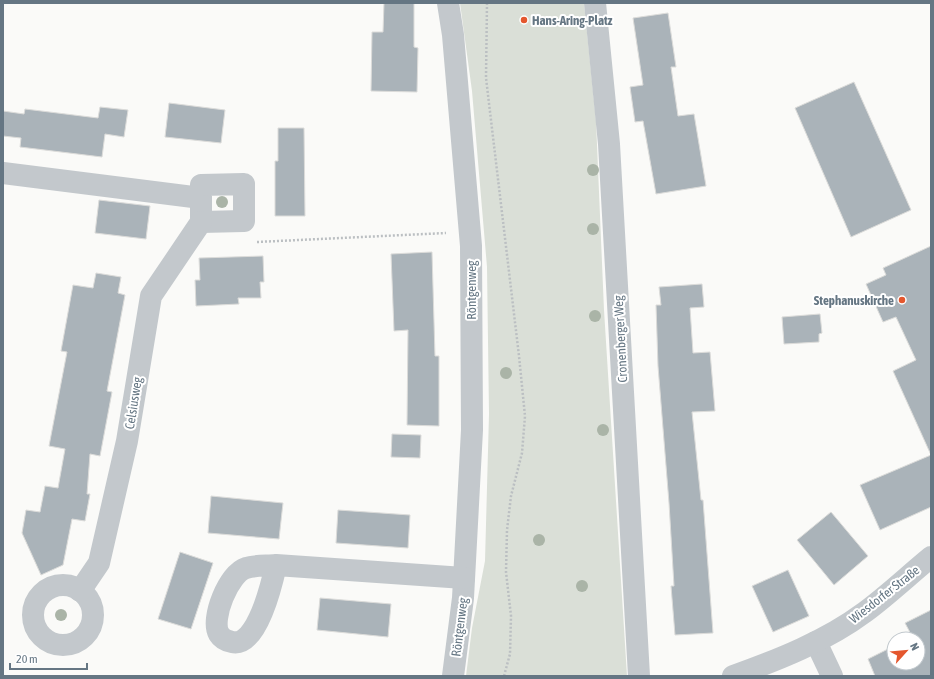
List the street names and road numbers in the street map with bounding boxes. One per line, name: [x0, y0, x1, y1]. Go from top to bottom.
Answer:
street label: Röntgenweg: [464, 260, 479, 320]
street label: Cronenberger Weg: [611, 295, 630, 383]
street label: Celsiusweg: [122, 375, 145, 430]
street label: Wiesdorfer Straße: [846, 562, 922, 626]
street label: Röntgenweg: [448, 596, 471, 657]

